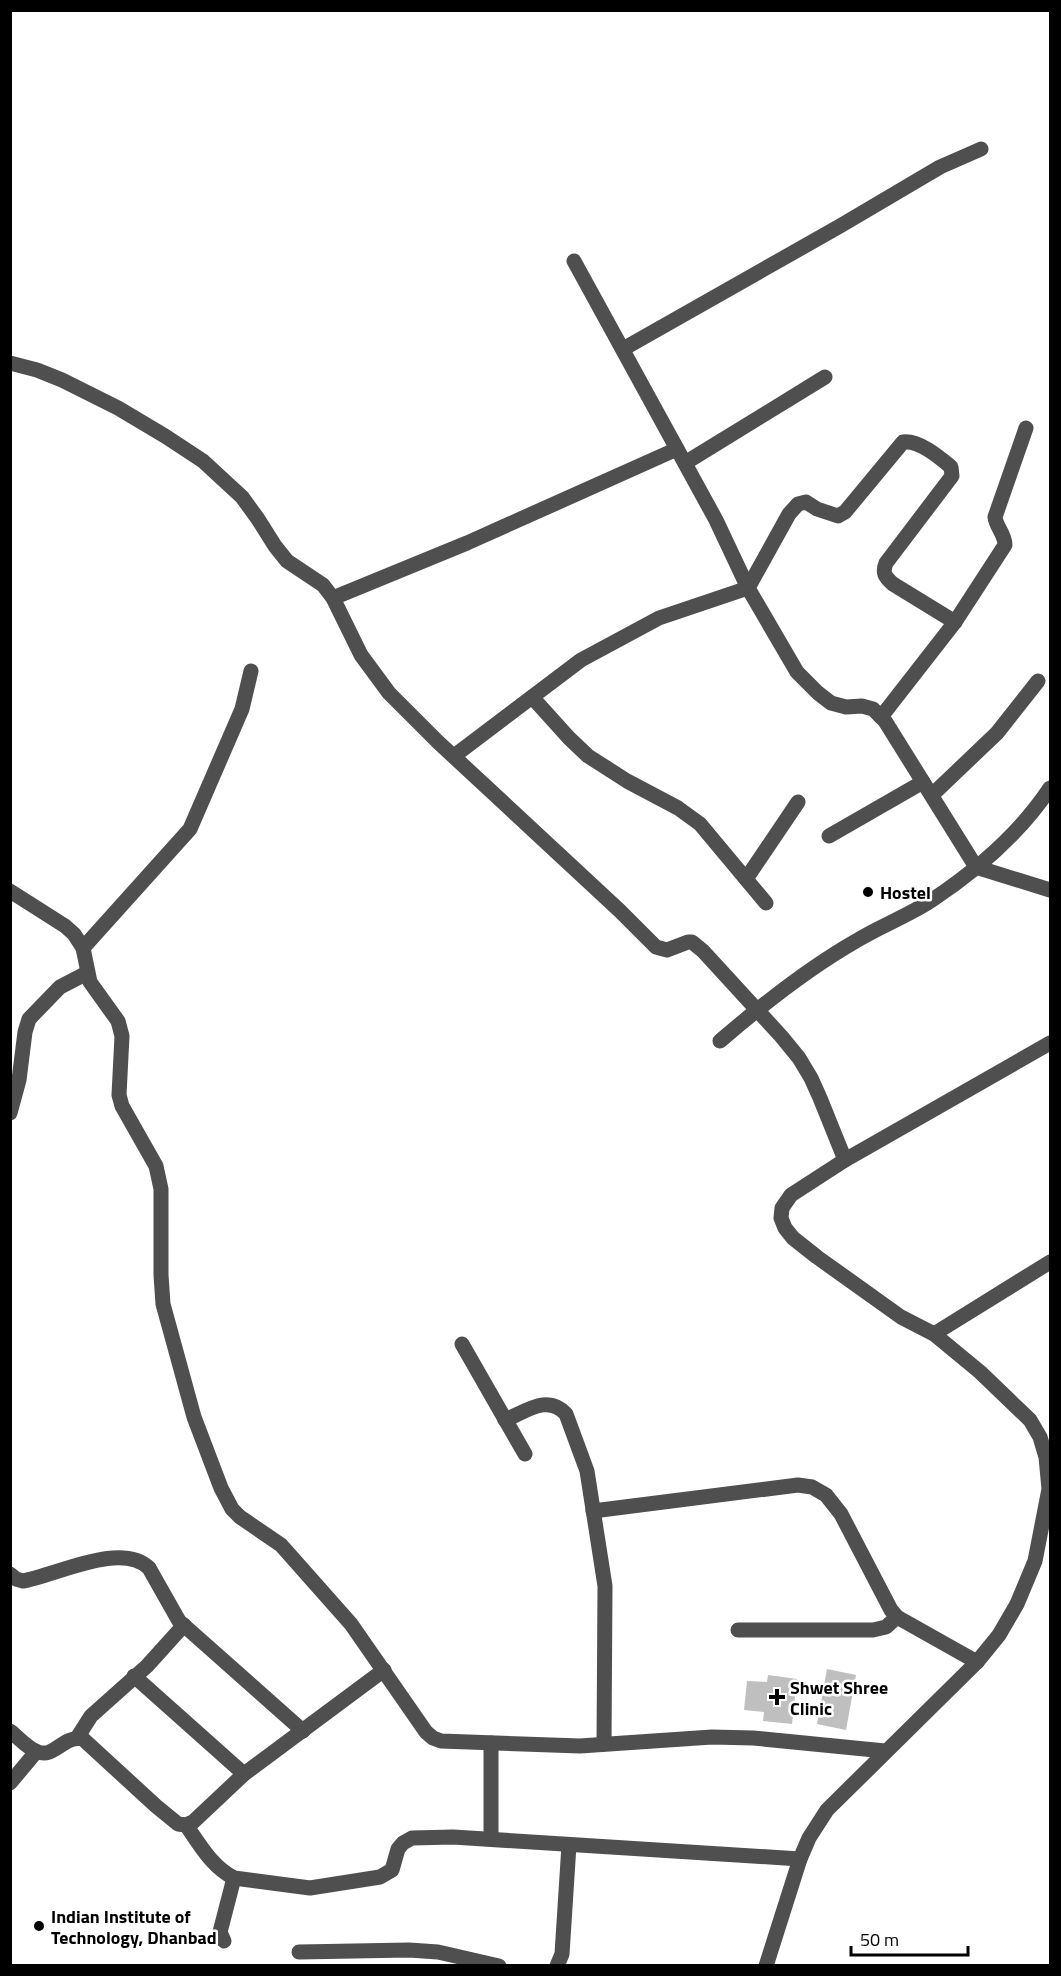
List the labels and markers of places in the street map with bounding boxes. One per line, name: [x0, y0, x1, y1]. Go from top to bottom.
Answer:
place label: Hostel: [880, 879, 931, 906]
marker: Hostel: [861, 885, 875, 899]
place label: Shwet Shree Clinic: [790, 1674, 888, 1722]
marker: Shwet Shree Clinic: [768, 1688, 786, 1706]
place label: Indian Institute of Technology, Dhanbad: [51, 1903, 217, 1951]
marker: Indian Institute of Technology, Dhanbad: [32, 1919, 46, 1933]

